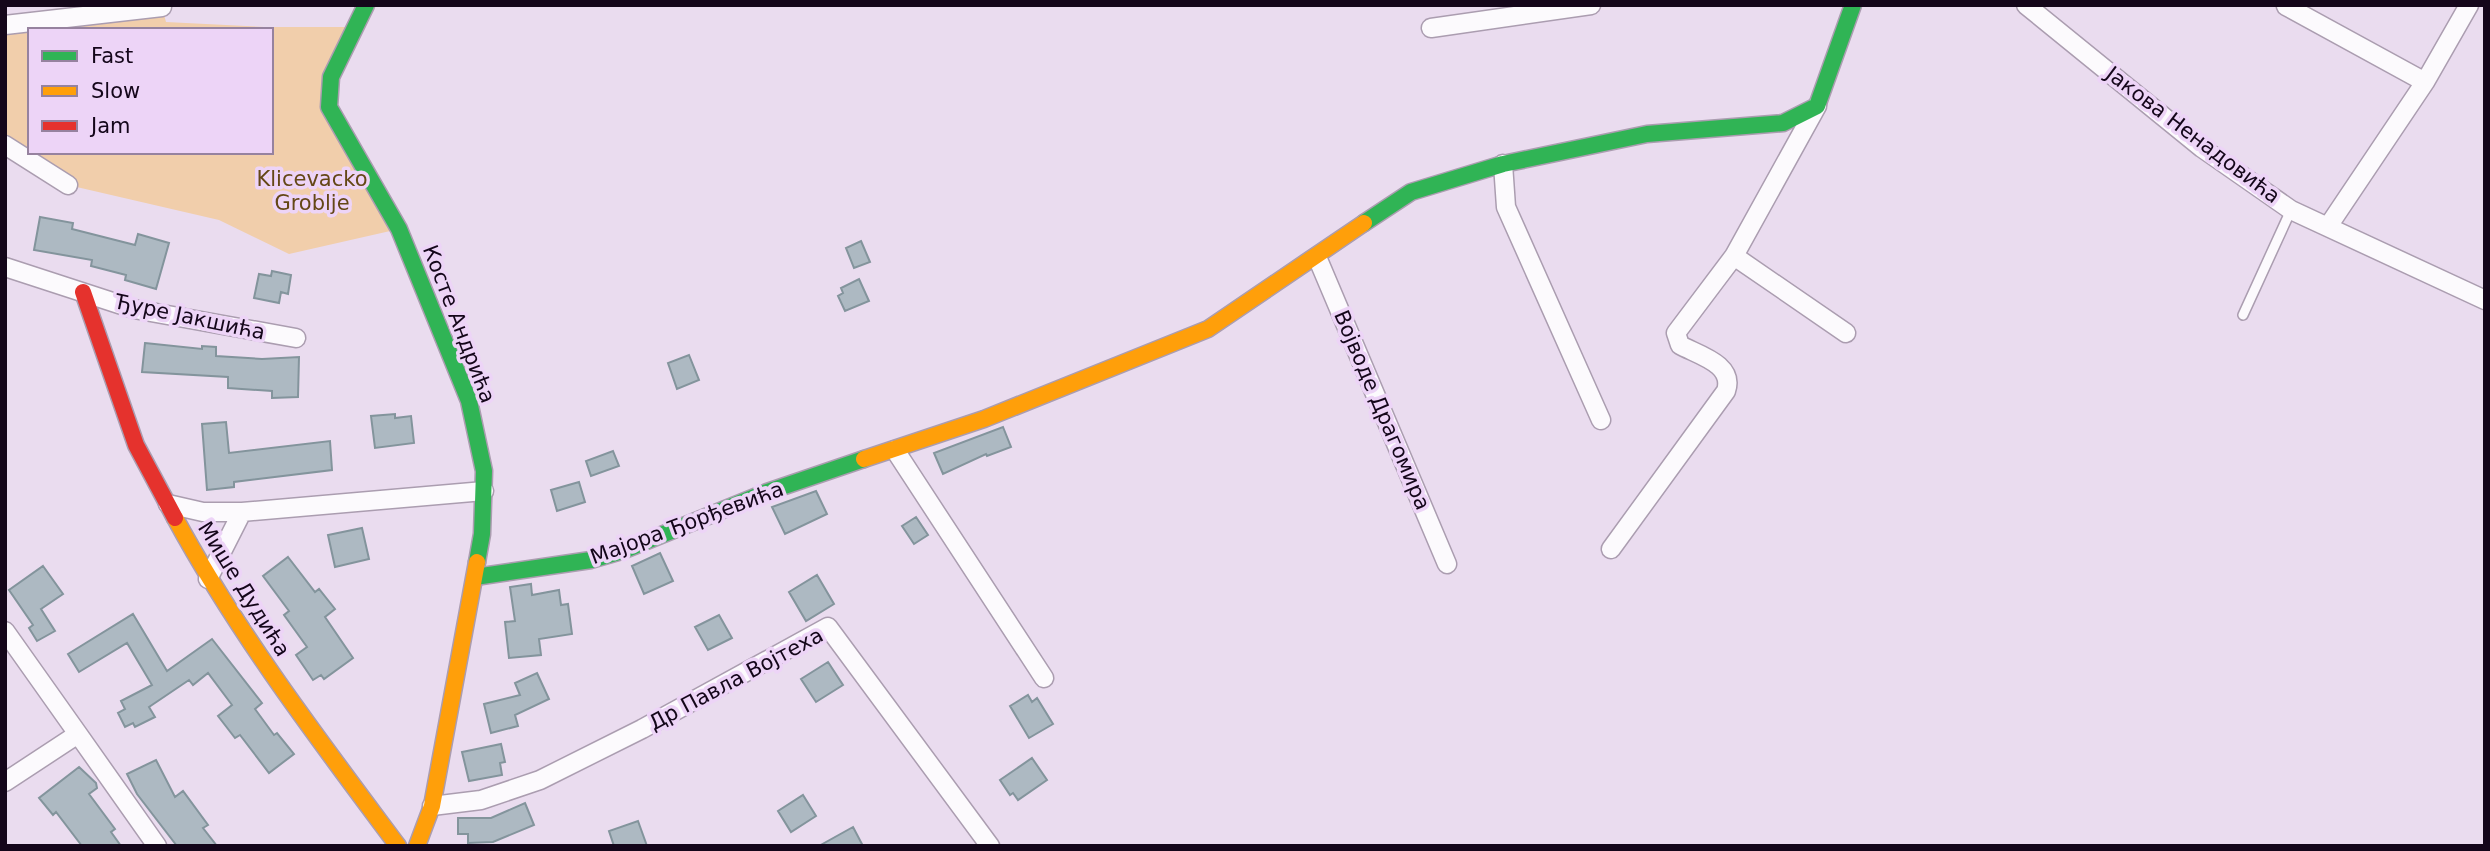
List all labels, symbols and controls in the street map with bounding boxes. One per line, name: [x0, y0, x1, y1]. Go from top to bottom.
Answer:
legend: [28, 28, 273, 154]
text: Fast: [91, 44, 133, 68]
street label: Јакова Ненадовића: [2100, 60, 2285, 208]
text: Slow: [91, 79, 140, 103]
text: Jam: [89, 114, 131, 138]
park label: Klicevacko Groblje: [256, 167, 368, 215]
street label: Косте Андрића: [418, 242, 500, 406]
street label: Ђуре Јакшића: [112, 289, 267, 345]
street label: Војводе Драгомира: [1329, 307, 1435, 513]
street label: Мајора Ђорђевића: [587, 477, 787, 569]
street label: Мише Дудића: [193, 517, 295, 661]
street label: Др Павла Војтеха: [645, 623, 827, 735]

